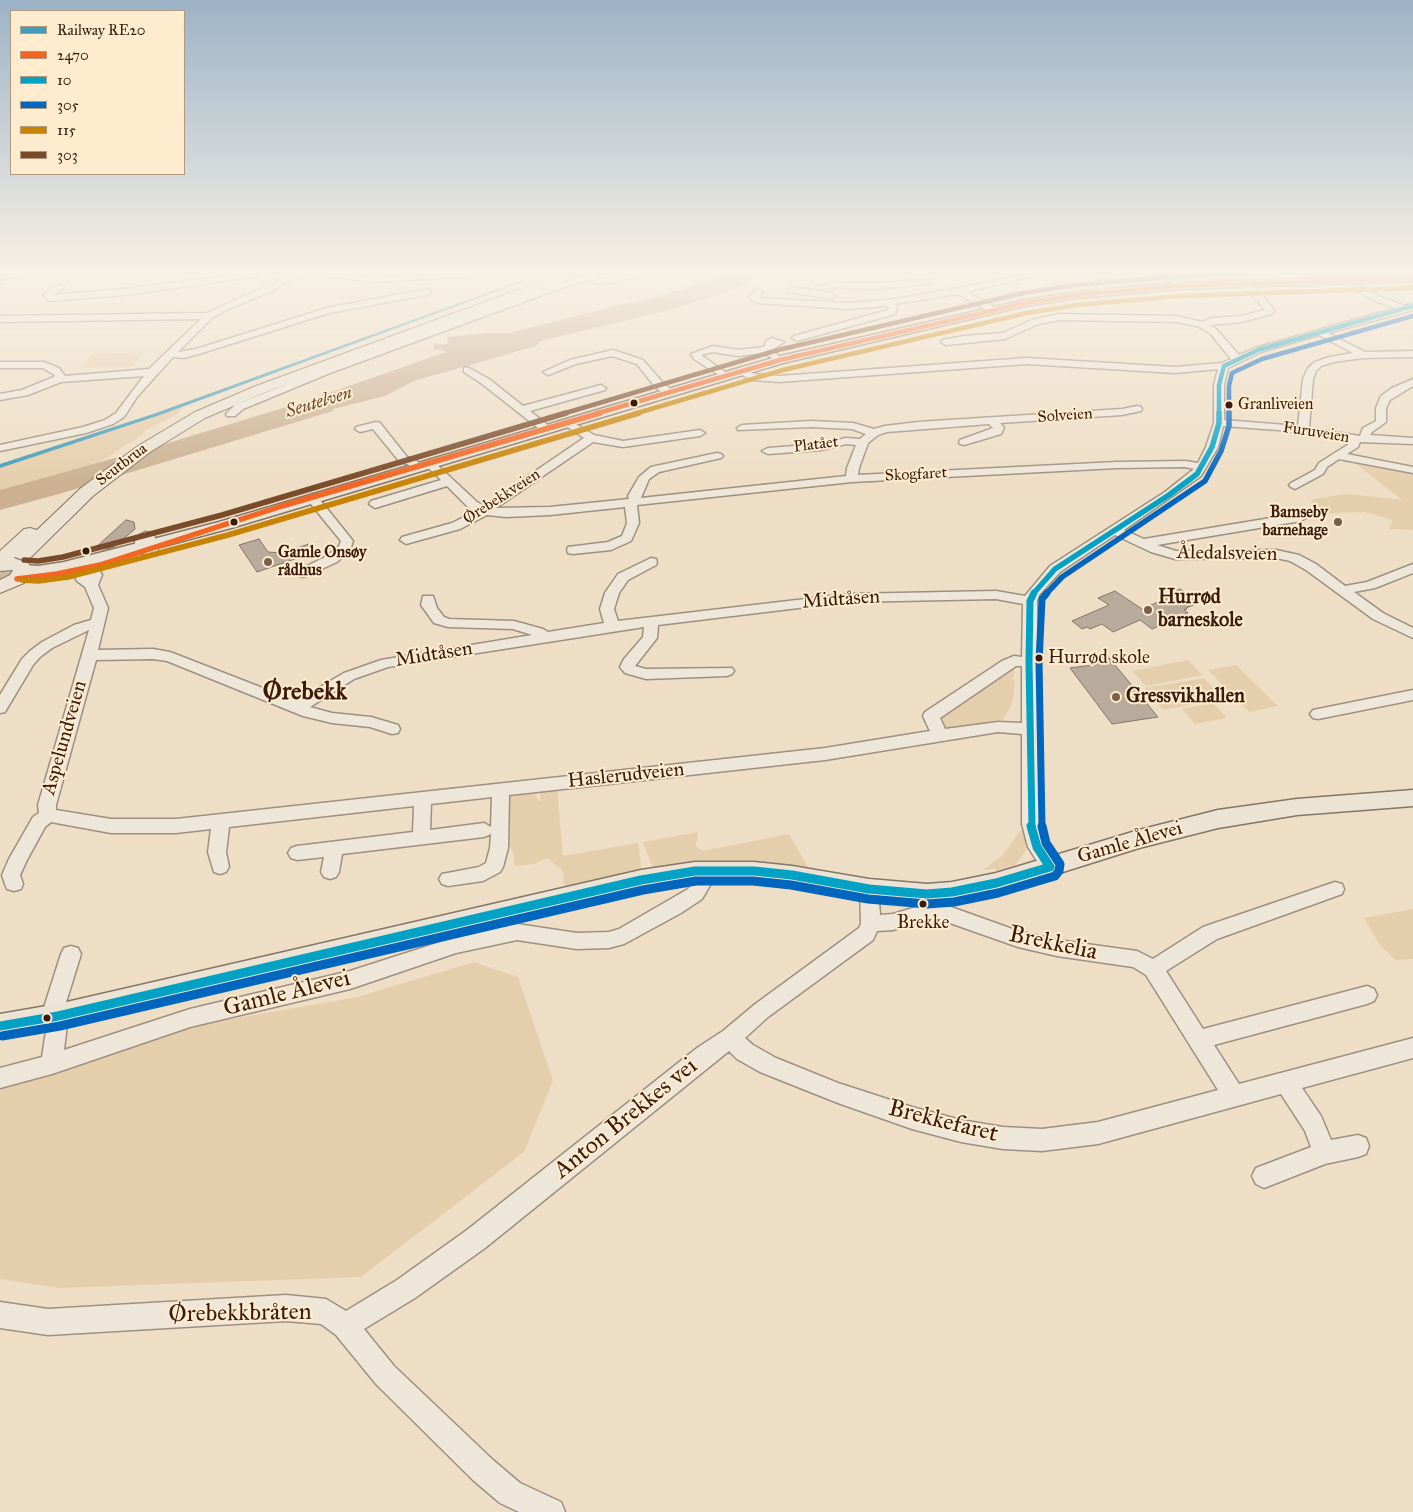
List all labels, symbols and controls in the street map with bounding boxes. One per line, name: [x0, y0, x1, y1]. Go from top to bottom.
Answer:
legend: [10, 10, 185, 175]
text: Railway RE20: [57, 21, 146, 39]
text: 2470: [57, 46, 89, 64]
text: 10: [57, 71, 72, 89]
text: 305: [57, 96, 79, 114]
text: 115: [57, 121, 76, 139]
text: 303: [57, 146, 78, 164]
water label: Seutelven: [283, 383, 355, 423]
place label: Granliveien: [1238, 395, 1313, 415]
unlabelled marker: [629, 398, 639, 408]
marker: Granliveien: [1224, 400, 1234, 410]
street label: Solveien: [1037, 404, 1093, 428]
street label: Furuveien: [1281, 418, 1351, 448]
street label: Platået: [793, 433, 839, 457]
street label: Seutbrua: [93, 440, 151, 490]
street label: Skogfaret: [884, 464, 948, 486]
street label: Ørebekkveien: [460, 465, 544, 529]
place label: Bamseby barnehage: [1262, 503, 1328, 541]
marker: Bamseby barnehage: [1332, 516, 1344, 528]
unlabelled marker: [229, 517, 239, 527]
street label: Åledalsveien: [1177, 541, 1277, 567]
place label: Gamle Onsøy rådhus: [278, 543, 367, 581]
unlabelled marker: [81, 546, 91, 556]
marker: Gamle Onsøy rådhus: [262, 556, 274, 568]
street label: Midtåsen: [801, 585, 881, 615]
place label: Hurrød barneskole: [1158, 586, 1243, 633]
marker: Hurrød barneskole: [1142, 604, 1154, 616]
street label: Midtåsen: [394, 637, 474, 673]
place label: Hurrød skole: [1048, 647, 1150, 669]
marker: Hurrød skole: [1034, 653, 1044, 663]
street label: Aspelundveien: [37, 678, 93, 798]
district label: Ørebekk: [263, 678, 347, 708]
place label: Gressvikhallen: [1126, 685, 1245, 709]
marker: Gressvikhallen: [1110, 691, 1122, 703]
street label: Haslerudveien: [566, 758, 686, 794]
street label: Gamle Ålevei: [1075, 817, 1185, 869]
marker: Brekke: [918, 899, 928, 909]
place label: Brekke: [897, 912, 949, 934]
street label: Brekkelia: [1006, 921, 1100, 967]
street label: Gamle Ålevei: [221, 964, 353, 1024]
unlabelled marker: [42, 1013, 52, 1023]
street label: Anton Brekkes vei: [548, 1052, 704, 1186]
street label: Brekkefaret: [885, 1094, 1001, 1150]
street label: Ørebekkbråten: [168, 1298, 312, 1330]

